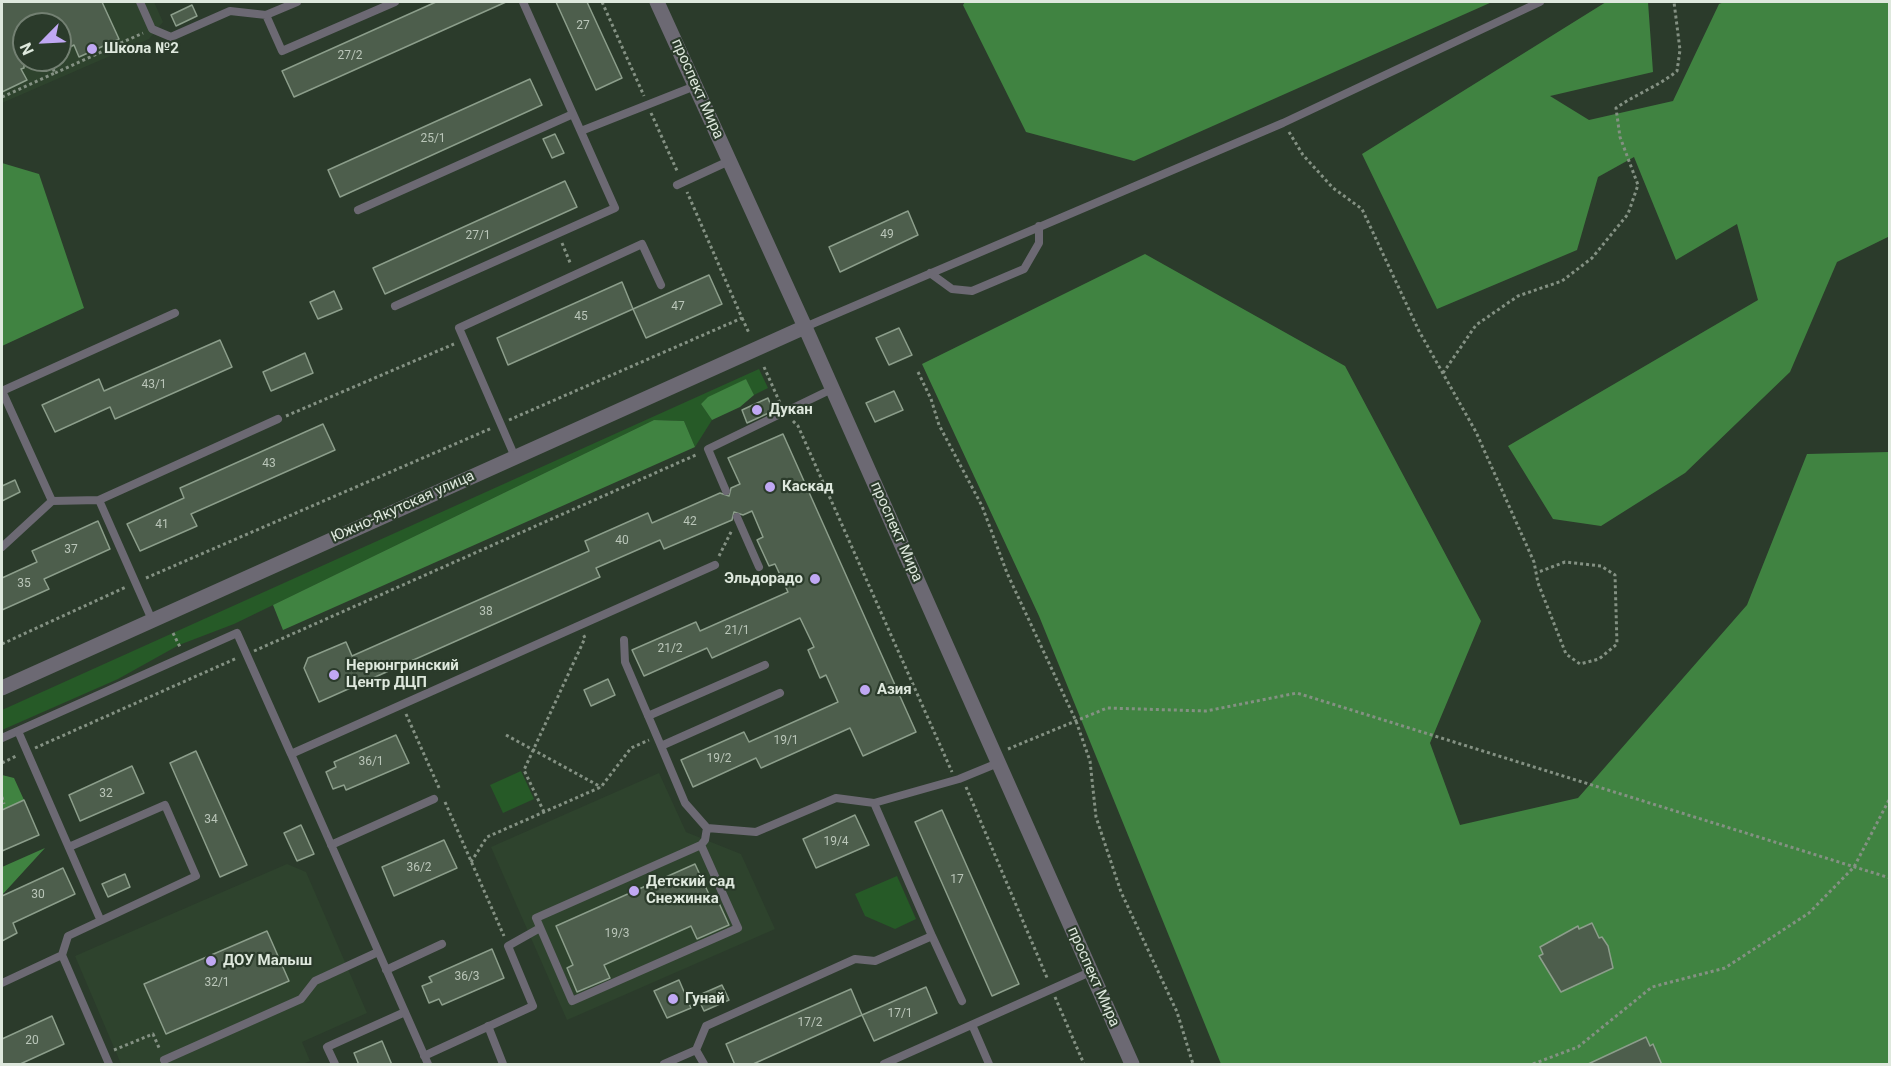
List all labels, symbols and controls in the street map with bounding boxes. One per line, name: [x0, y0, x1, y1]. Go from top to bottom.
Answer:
north arrow: [12, 12, 72, 72]
house number: 27: [576, 19, 590, 33]
street label: проспект Мира: [667, 36, 727, 142]
text: N: [16, 40, 38, 58]
place label: Школа №2: [104, 40, 179, 58]
marker: Школа №2: [85, 42, 99, 56]
house number: 27/2: [337, 49, 363, 63]
house number: 25/1: [420, 132, 446, 146]
house number: 49: [880, 228, 894, 242]
house number: 27/1: [465, 229, 491, 243]
house number: 47: [671, 300, 685, 314]
house number: 45: [574, 310, 588, 324]
house number: 43/1: [141, 378, 167, 392]
place label: Дукан: [769, 401, 813, 419]
marker: Дукан: [750, 403, 764, 417]
house number: 43: [262, 457, 276, 471]
street label: Южно-Якутская улица: [329, 467, 477, 547]
place label: Каскад: [782, 478, 833, 496]
street label: проспект Мира: [866, 479, 926, 585]
marker: Каскад: [763, 480, 777, 494]
house number: 42: [683, 515, 697, 529]
house number: 41: [155, 518, 169, 532]
house number: 40: [615, 534, 629, 548]
house number: 37: [64, 543, 78, 557]
place label: Эльдорадо: [724, 570, 803, 588]
marker: Эльдорадо: [808, 572, 822, 586]
house number: 35: [17, 577, 31, 591]
house number: 38: [479, 605, 493, 619]
house number: 21/1: [724, 624, 750, 638]
house number: 21/2: [657, 642, 683, 656]
place label: Нерюнгринский Центр ДЦП: [346, 657, 459, 692]
marker: Нерюнгринский Центр ДЦП: [327, 668, 341, 682]
place label: Азия: [877, 681, 912, 699]
marker: Азия: [858, 683, 872, 697]
house number: 19/1: [773, 734, 799, 748]
house number: 19/2: [706, 752, 732, 766]
house number: 36/1: [358, 755, 384, 769]
house number: 32: [99, 787, 113, 801]
house number: 34: [204, 813, 218, 827]
house number: 19/4: [823, 835, 849, 849]
house number: 36/2: [406, 861, 432, 875]
place label: Детский сад Снежинка: [646, 873, 735, 908]
house number: 17: [950, 873, 964, 887]
marker: Детский сад Снежинка: [627, 884, 641, 898]
house number: 30: [31, 888, 45, 902]
street label: проспект Мира: [1063, 924, 1123, 1030]
house number: 19/3: [604, 927, 630, 941]
place label: ДОУ Малыш: [223, 952, 312, 970]
marker: ДОУ Малыш: [204, 954, 218, 968]
house number: 36/3: [454, 970, 480, 984]
house number: 32/1: [204, 976, 230, 990]
place label: Гунай: [685, 990, 725, 1008]
marker: Гунай: [666, 992, 680, 1006]
house number: 17/1: [887, 1007, 913, 1021]
house number: 17/2: [797, 1016, 823, 1030]
house number: 20: [25, 1034, 39, 1048]

